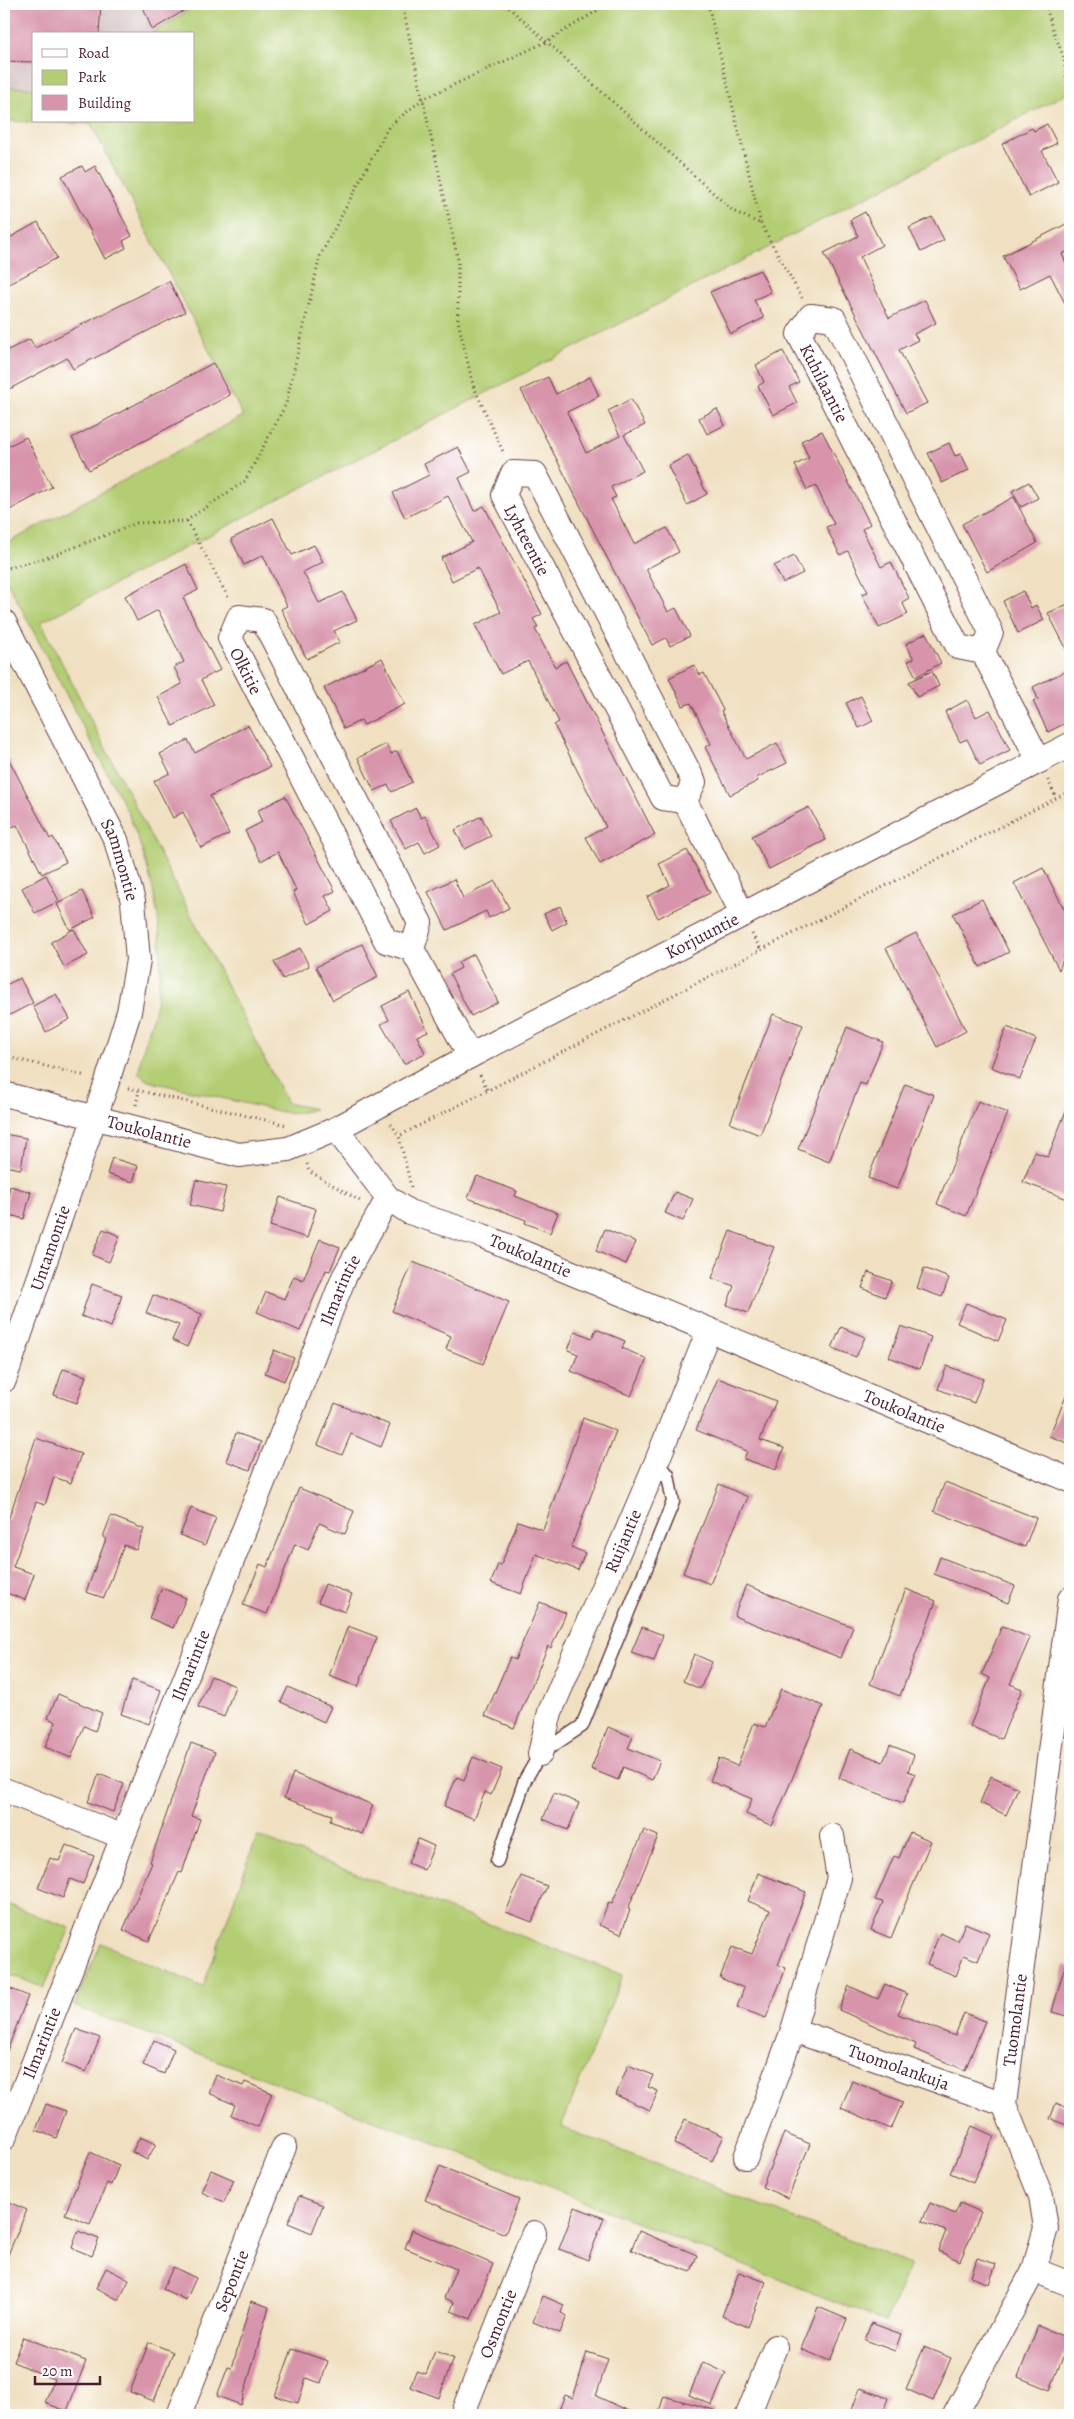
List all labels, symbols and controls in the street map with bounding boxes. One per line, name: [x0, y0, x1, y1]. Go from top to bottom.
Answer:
legend: [32, 32, 195, 122]
text: Road: [78, 43, 110, 63]
text: Park: [78, 67, 107, 87]
text: Building: [78, 93, 131, 113]
street label: Kuhilaantie: [794, 339, 854, 427]
street label: Lyhteentie: [498, 500, 556, 580]
street label: Olkitie: [224, 643, 268, 699]
street label: Sammontie: [95, 814, 144, 904]
street label: Korjuuntie: [661, 907, 743, 965]
street label: Toukolantie: [104, 1109, 194, 1154]
street label: Untamontie: [24, 1202, 76, 1294]
street label: Toukolantie: [486, 1228, 575, 1283]
street label: Ilmarintie: [314, 1250, 366, 1329]
street label: Toukolantie: [860, 1383, 949, 1439]
street label: Ruijantie: [599, 1505, 647, 1577]
street label: Ilmarintie: [166, 1626, 216, 1705]
street label: Tuomolantie: [997, 1972, 1033, 2068]
street label: Ilmarintie: [16, 2004, 66, 2083]
street label: Tuomolankuja: [845, 2038, 953, 2096]
street label: Sepontie: [209, 2246, 255, 2315]
street label: Osmontie: [474, 2286, 523, 2362]
scale bar: [35, 2354, 100, 2386]
text: 20 m: [42, 2361, 73, 2381]

